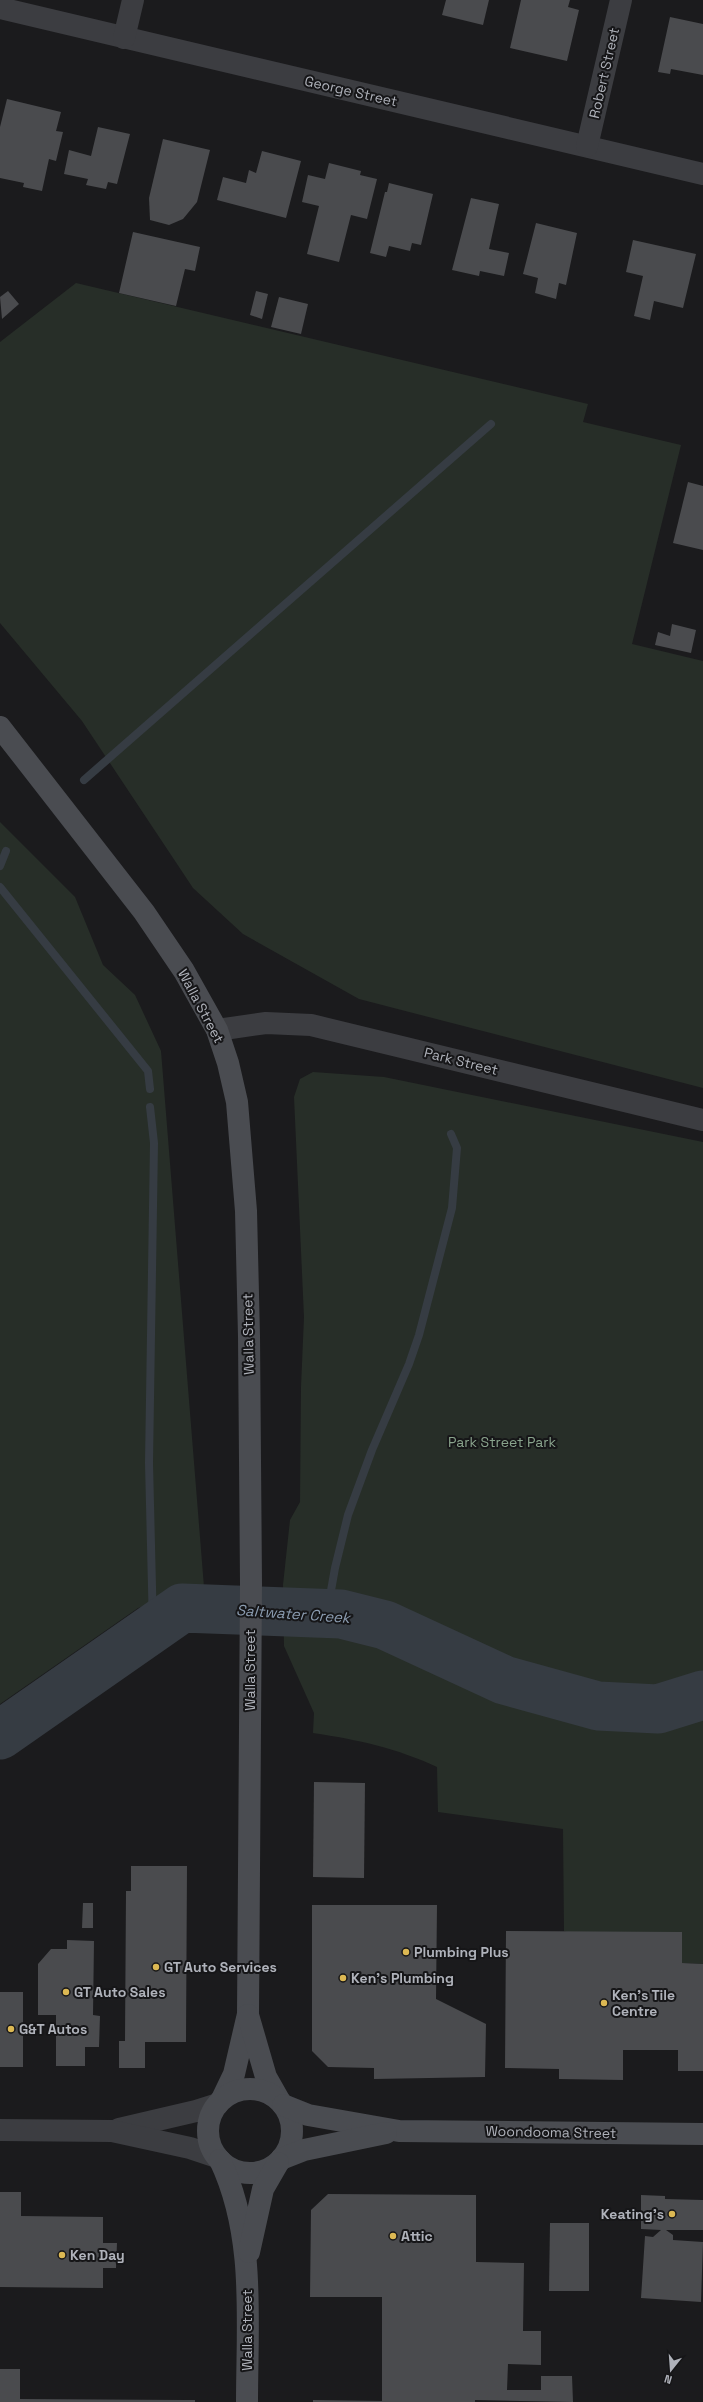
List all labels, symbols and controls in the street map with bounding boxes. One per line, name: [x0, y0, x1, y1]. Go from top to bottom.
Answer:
street label: Robert Street: [585, 26, 623, 120]
street label: George Street: [303, 72, 399, 110]
street label: Walla Street: [174, 966, 228, 1046]
street label: Park Street: [422, 1043, 500, 1079]
street label: Walla Street: [238, 1293, 258, 1375]
park label: Park Street Park: [448, 1433, 557, 1451]
water label: Saltwater Creek: [235, 1600, 353, 1627]
street label: Walla Street: [241, 1629, 259, 1711]
place label: Plumbing Plus: [414, 1943, 509, 1961]
marker: Plumbing Plus: [401, 1947, 411, 1957]
place label: GT Auto Services: [164, 1958, 277, 1976]
marker: GT Auto Services: [151, 1962, 161, 1972]
place label: Ken's Plumbing: [351, 1969, 454, 1987]
marker: Ken's Plumbing: [338, 1973, 348, 1983]
place label: GT Auto Sales: [74, 1983, 166, 2001]
place label: Ken's Tile Centre: [612, 1986, 675, 2020]
marker: GT Auto Sales: [61, 1987, 71, 1997]
marker: Ken's Tile Centre: [599, 1998, 609, 2008]
place label: G&T Autos: [19, 2020, 87, 2038]
marker: G&T Autos: [6, 2024, 16, 2034]
street label: Woondooma Street: [485, 2122, 617, 2142]
place label: Keating's: [601, 2205, 664, 2223]
marker: Keating's: [667, 2209, 677, 2219]
place label: Attic: [401, 2227, 433, 2245]
marker: Attic: [388, 2231, 398, 2241]
place label: Ken Day: [70, 2246, 125, 2264]
marker: Ken Day: [57, 2250, 67, 2260]
street label: Walla Street: [238, 2289, 256, 2371]
north arrow: [651, 2350, 691, 2390]
text: N: [663, 2372, 674, 2387]

